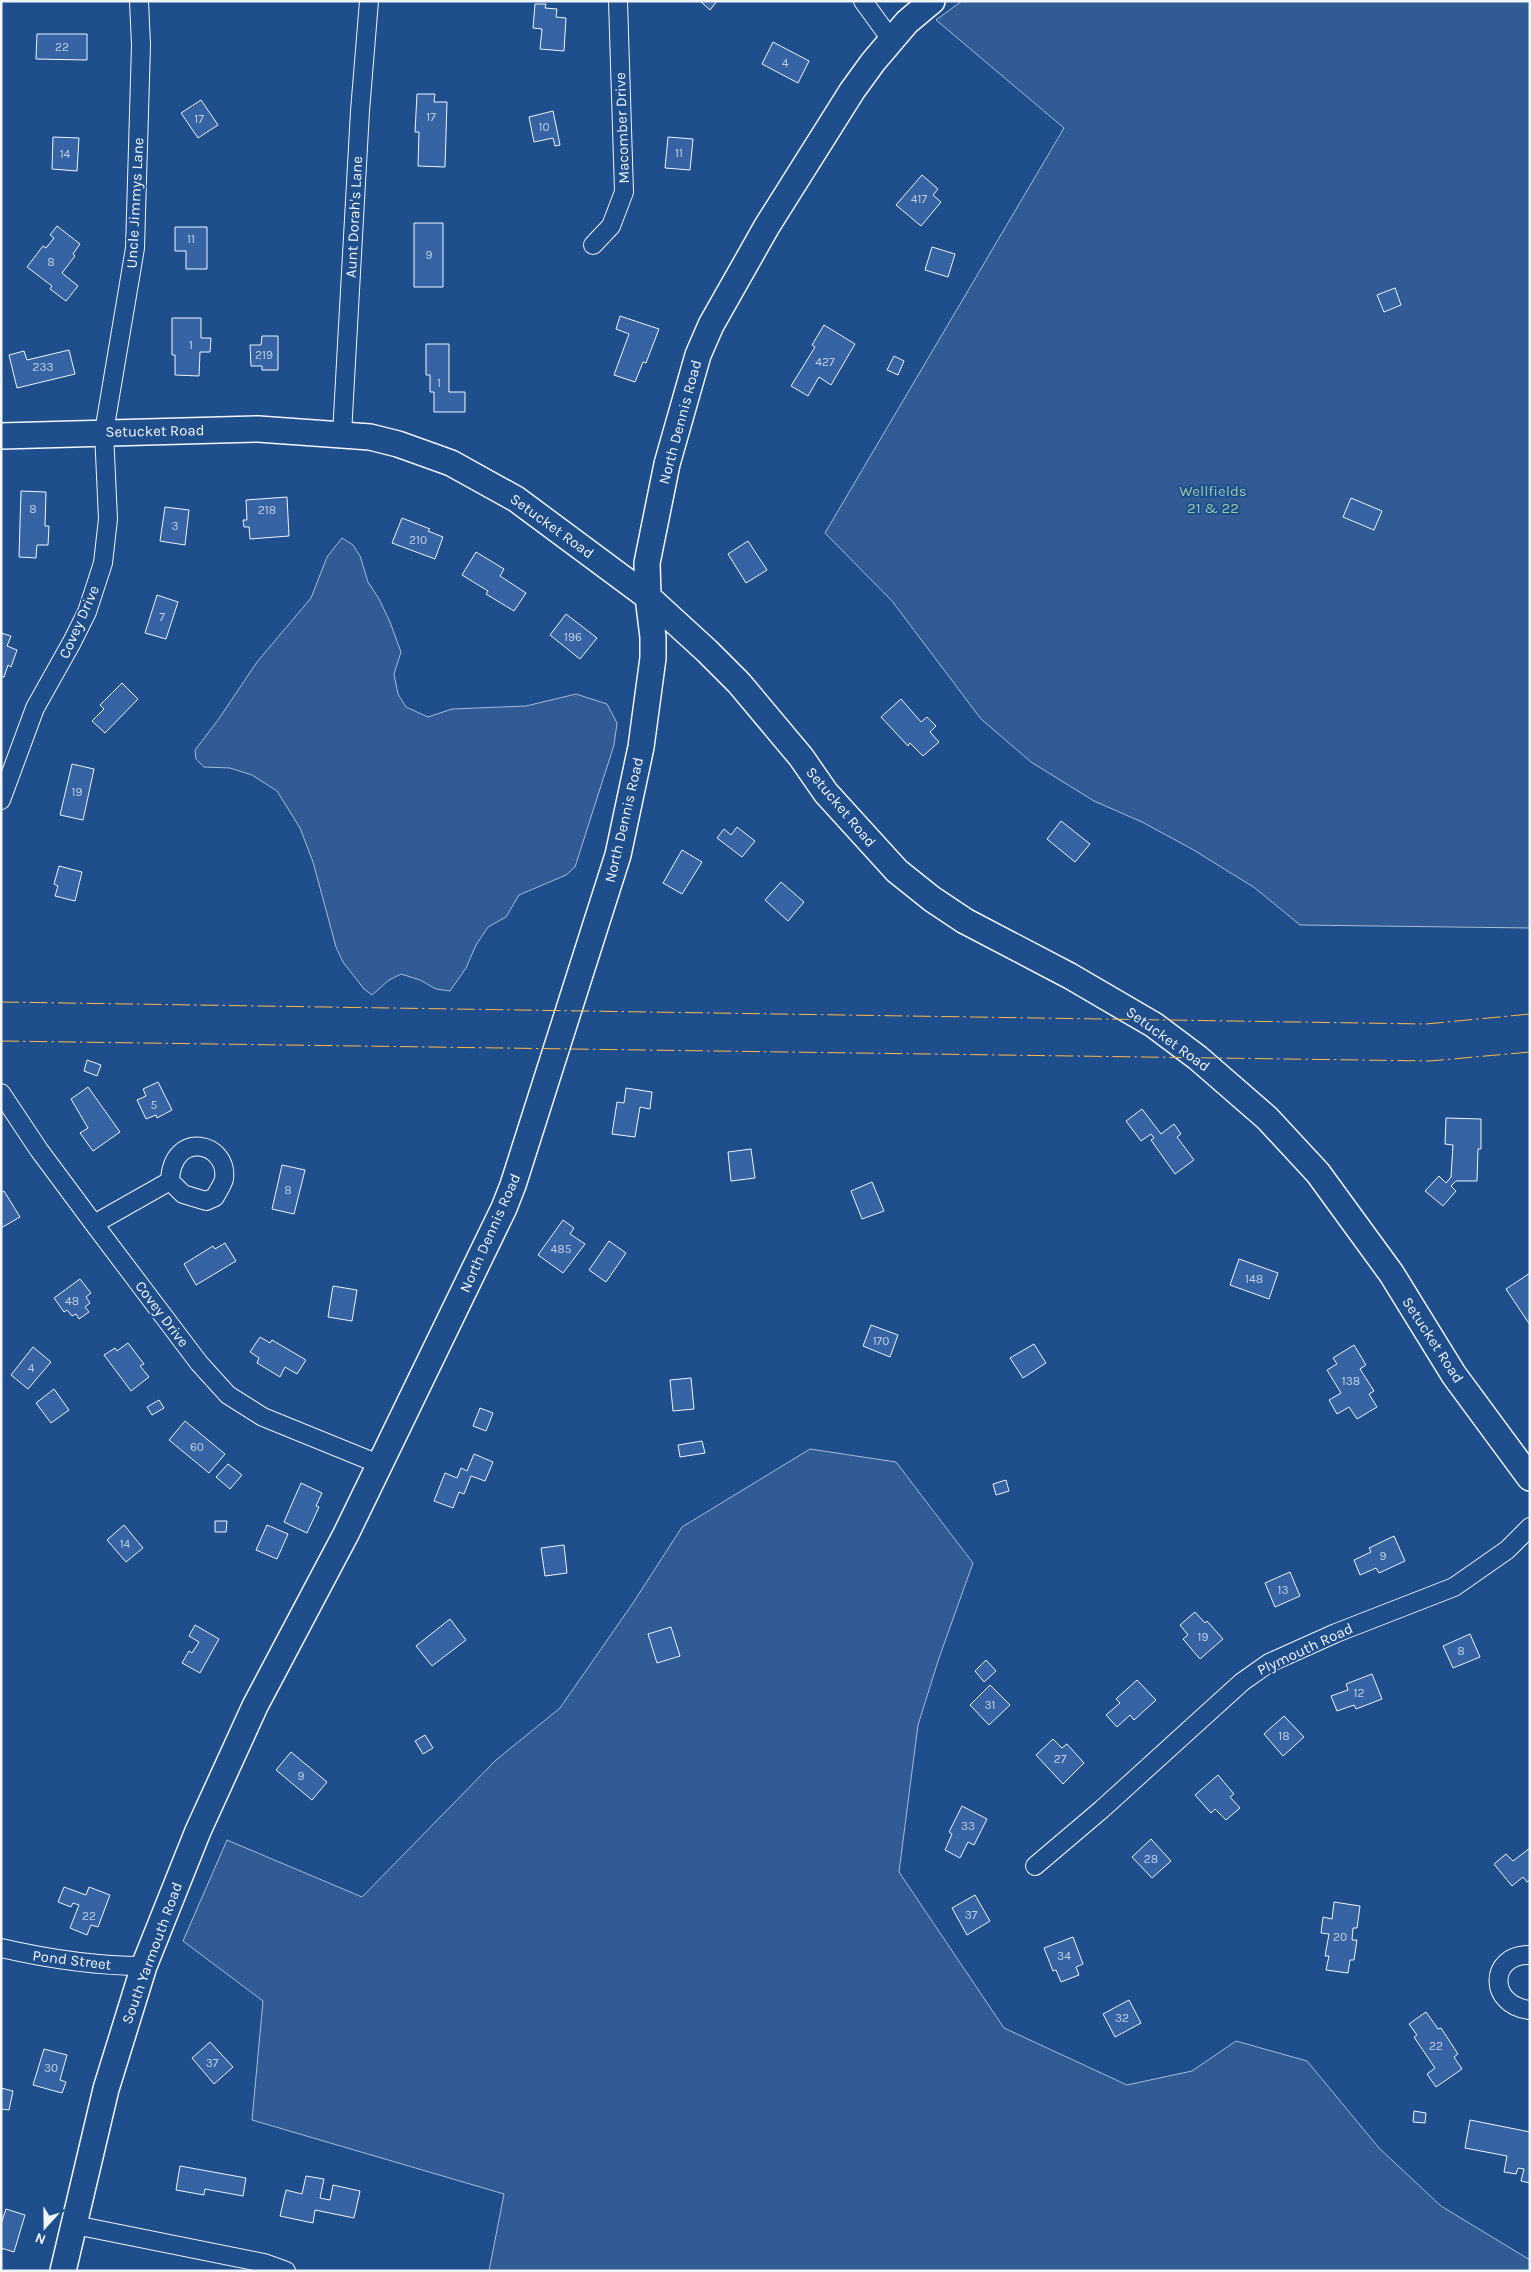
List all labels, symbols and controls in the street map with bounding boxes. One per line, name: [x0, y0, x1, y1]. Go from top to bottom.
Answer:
house number: 22: [55, 40, 69, 54]
house number: 4: [782, 56, 789, 70]
street label: Macomber Drive: [611, 72, 633, 184]
house number: 17: [426, 110, 436, 124]
house number: 17: [194, 112, 204, 126]
house number: 10: [538, 120, 550, 134]
street label: Uncle Jimmys Lane: [123, 137, 147, 269]
house number: 11: [675, 146, 683, 160]
house number: 14: [60, 147, 71, 161]
street label: Aunt Dorah's Lane: [342, 155, 366, 279]
house number: 417: [911, 192, 928, 206]
house number: 11: [187, 232, 195, 246]
house number: 9: [426, 248, 433, 262]
house number: 8: [47, 255, 55, 269]
house number: 1: [189, 338, 193, 352]
house number: 219: [255, 348, 273, 362]
house number: 427: [815, 355, 835, 369]
street label: North Dennis Road: [655, 358, 705, 486]
house number: 233: [32, 360, 54, 374]
house number: 1: [437, 376, 441, 390]
street label: Setucket Road: [105, 421, 205, 441]
park label: Wellfields 21 & 22: [1179, 482, 1247, 517]
street label: Setucket Road: [507, 490, 597, 562]
house number: 8: [29, 502, 37, 516]
house number: 218: [258, 503, 276, 517]
house number: 3: [171, 519, 179, 533]
house number: 210: [409, 533, 427, 547]
street label: Covey Drive: [55, 583, 103, 661]
house number: 7: [159, 610, 165, 624]
house number: 196: [564, 630, 582, 644]
street label: North Dennis Road: [601, 755, 647, 885]
street label: Setucket Road: [802, 763, 880, 851]
house number: 19: [72, 785, 82, 799]
street label: Setucket Road: [1123, 1003, 1213, 1075]
house number: 5: [151, 1098, 158, 1112]
street label: North Dennis Road: [456, 1171, 524, 1295]
house number: 8: [284, 1183, 292, 1197]
house number: 485: [551, 1242, 572, 1256]
house number: 148: [1245, 1272, 1263, 1286]
street label: Covey Drive: [131, 1277, 193, 1351]
house number: 48: [65, 1294, 79, 1308]
street label: Setucket Road: [1398, 1294, 1468, 1386]
house number: 170: [873, 1334, 889, 1348]
house number: 4: [28, 1361, 35, 1375]
house number: 138: [1342, 1374, 1360, 1388]
house number: 60: [190, 1440, 204, 1454]
house number: 14: [120, 1537, 131, 1551]
house number: 9: [1380, 1549, 1387, 1563]
house number: 13: [1277, 1583, 1289, 1597]
street label: Plymouth Road: [1254, 1619, 1356, 1679]
house number: 19: [1198, 1630, 1208, 1644]
house number: 8: [1457, 1644, 1465, 1658]
house number: 12: [1354, 1686, 1365, 1700]
house number: 31: [984, 1698, 996, 1712]
house number: 18: [1278, 1729, 1290, 1743]
house number: 27: [1054, 1752, 1067, 1766]
house number: 9: [298, 1769, 305, 1783]
house number: 33: [961, 1819, 975, 1833]
house number: 28: [1144, 1852, 1158, 1866]
street label: South Yarmouth Road: [118, 1880, 186, 2026]
house number: 37: [965, 1908, 978, 1922]
house number: 22: [82, 1909, 96, 1923]
house number: 20: [1333, 1930, 1347, 1944]
street label: Pond Street: [32, 1946, 113, 1974]
house number: 34: [1057, 1949, 1071, 1963]
house number: 32: [1115, 2011, 1129, 2025]
house number: 22: [1429, 2039, 1443, 2053]
house number: 37: [206, 2056, 219, 2070]
house number: 30: [44, 2061, 58, 2075]
north arrow: [20, 2202, 70, 2252]
text: N: [33, 2229, 48, 2248]

